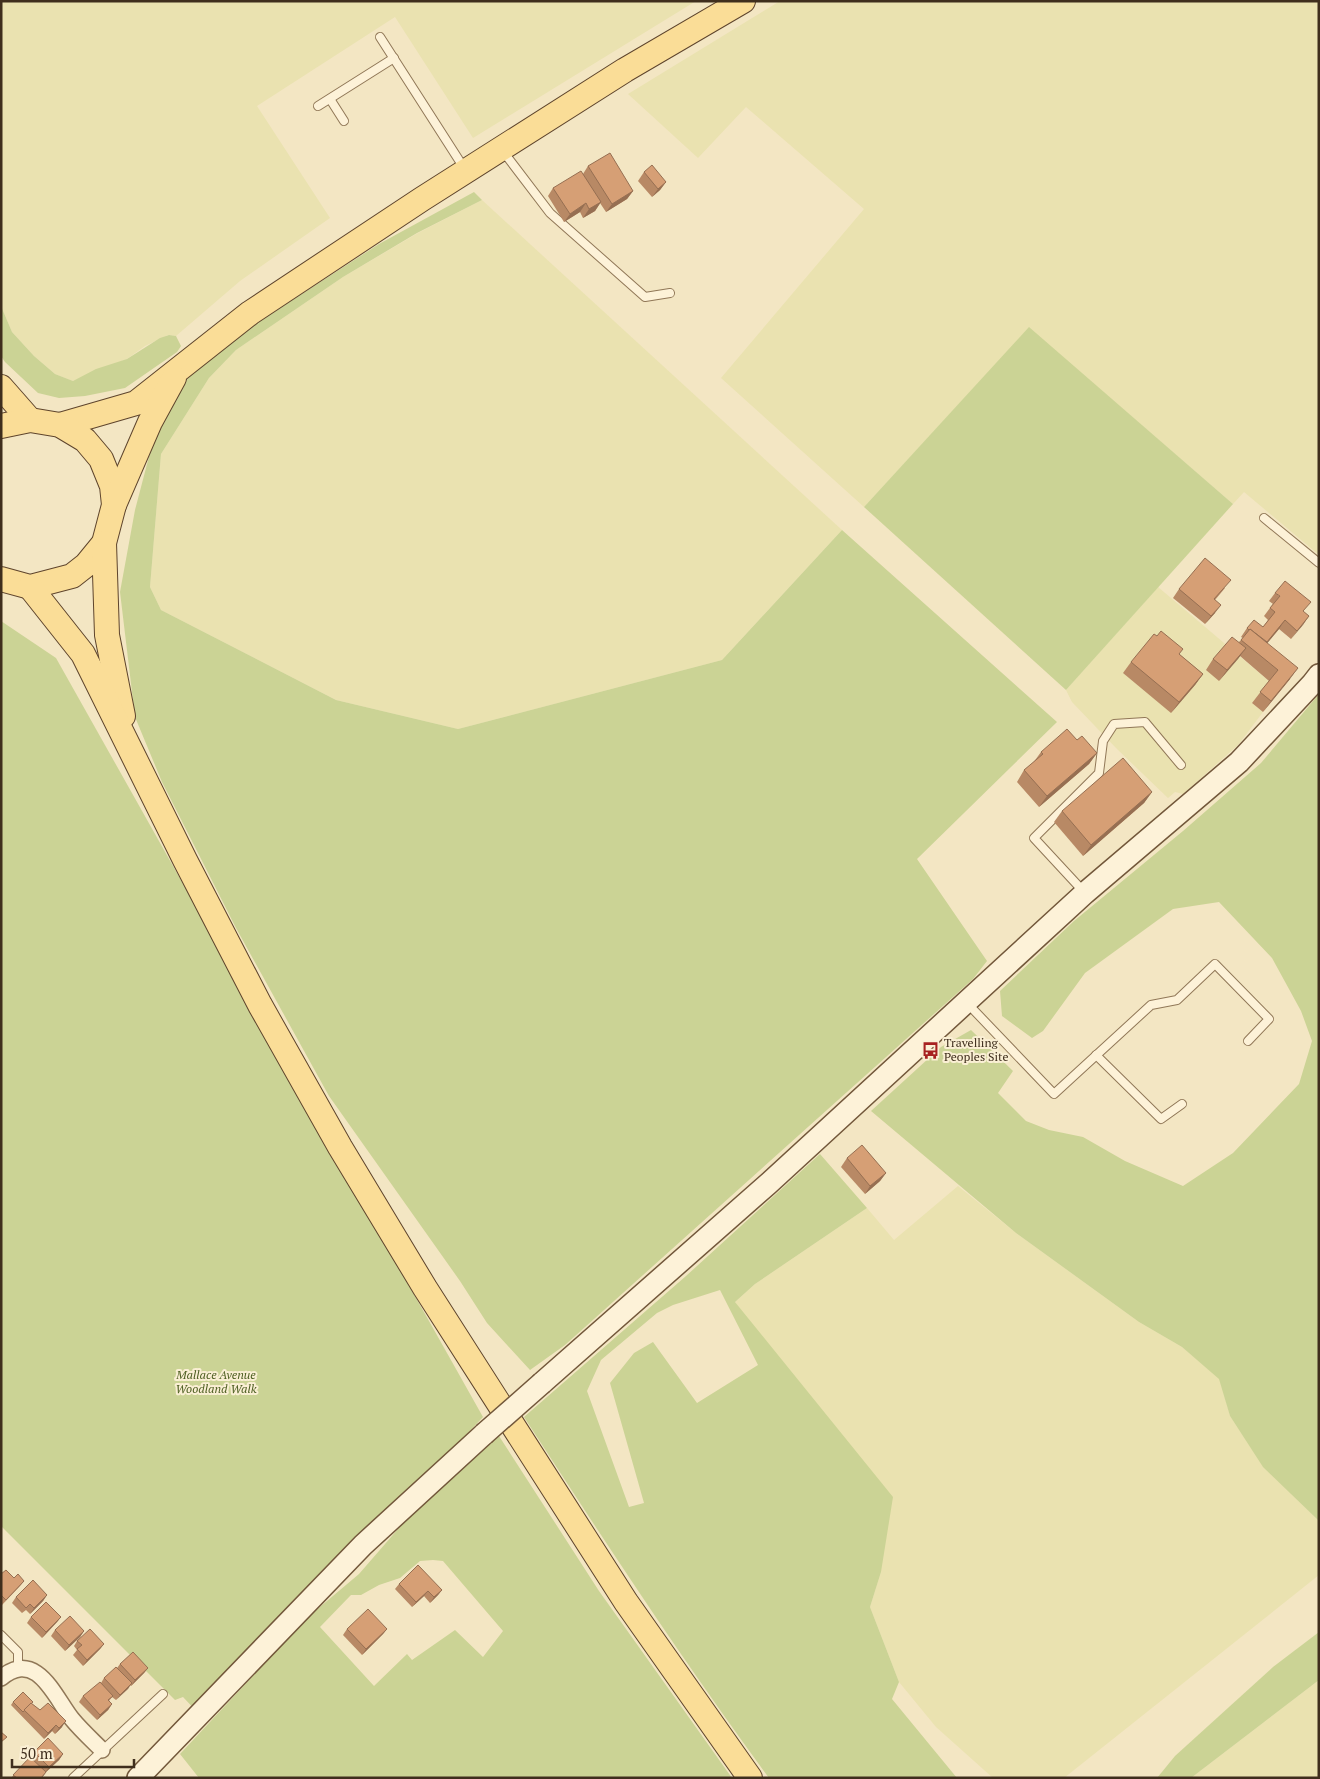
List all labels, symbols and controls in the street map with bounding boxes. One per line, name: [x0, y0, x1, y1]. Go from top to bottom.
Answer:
place label: Travelling Peoples Site: [944, 1035, 1009, 1064]
bus stop icon: Travelling Peoples Site: [920, 1040, 940, 1060]
park label: Mallace Avenue Woodland Walk: [175, 1367, 257, 1396]
scale bar: [12, 1736, 135, 1768]
text: 50 m: [20, 1743, 53, 1763]

